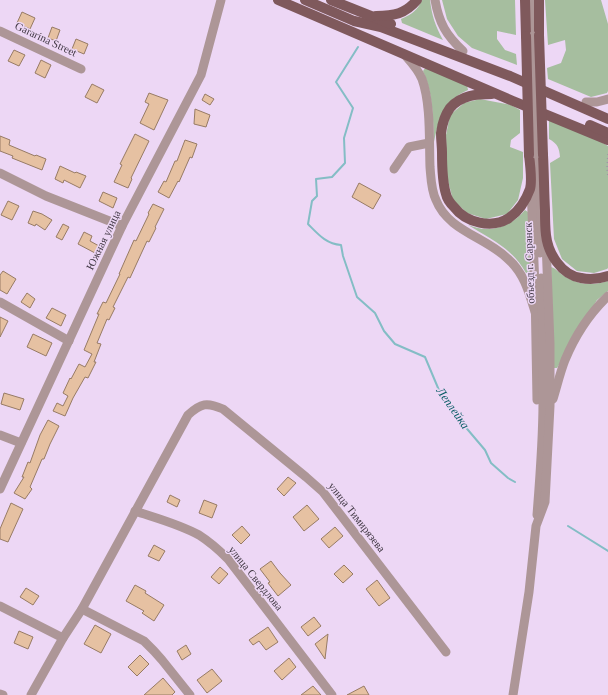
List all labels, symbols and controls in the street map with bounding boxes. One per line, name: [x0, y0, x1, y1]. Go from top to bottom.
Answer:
street label: Gararina Street: [13, 19, 79, 59]
street label: Южная улица: [83, 208, 123, 272]
street label: объезд г. Саранск: [522, 221, 536, 304]
water label: Леплейка: [433, 384, 472, 432]
street label: улица Тимирязева: [326, 480, 388, 554]
street label: улица Свердлова: [226, 543, 286, 613]

